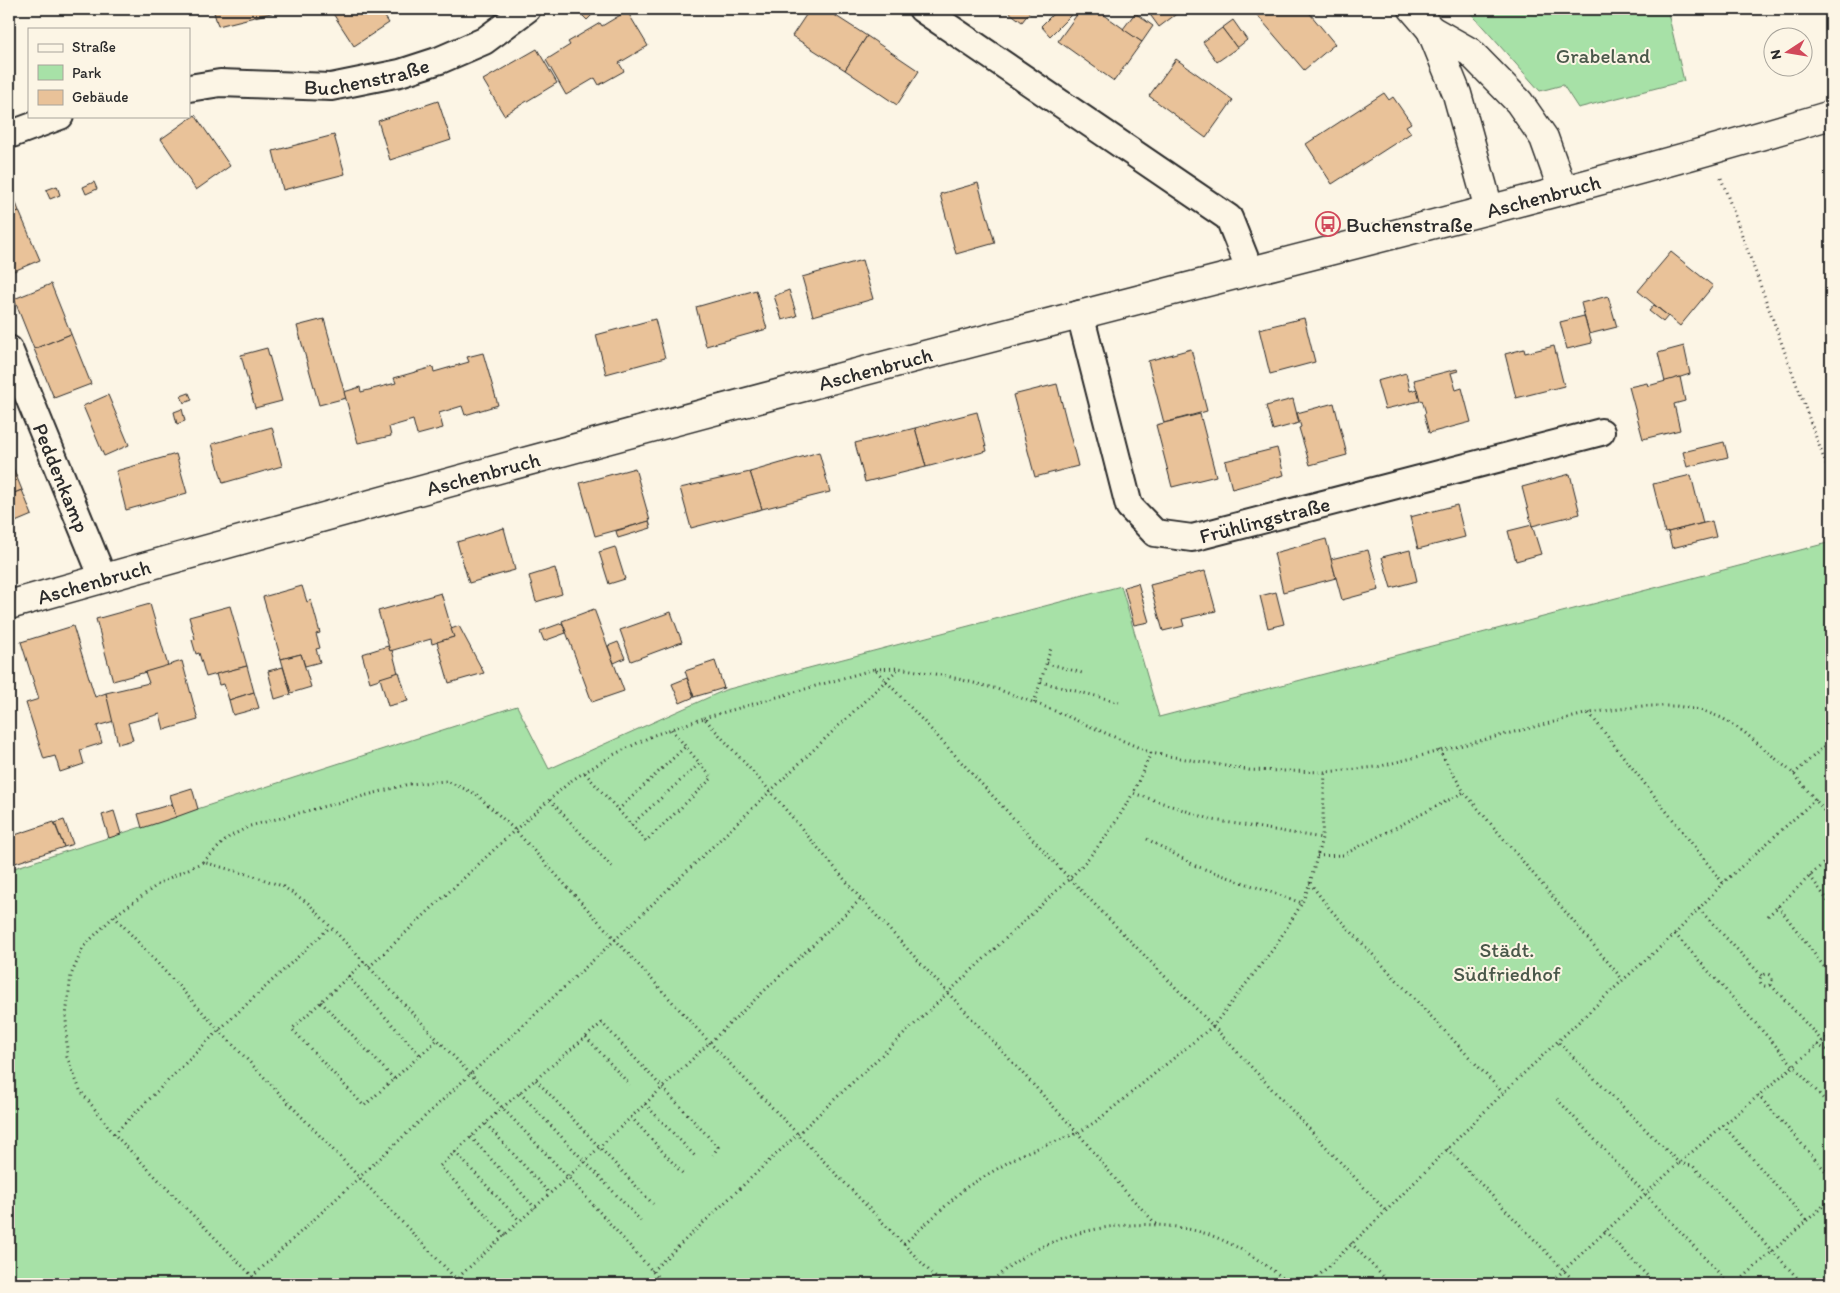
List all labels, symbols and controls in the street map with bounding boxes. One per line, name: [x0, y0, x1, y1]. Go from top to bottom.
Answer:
legend: [28, 28, 190, 118]
north arrow: [1762, 28, 1812, 78]
text: Straße: [72, 38, 116, 56]
park label: Grabeland: [1556, 43, 1650, 68]
text: N: [1766, 48, 1785, 61]
street label: Buchenstraße: [304, 52, 432, 100]
text: Park: [72, 64, 102, 82]
text: Gebäude: [72, 88, 129, 106]
street label: Aschenbruch: [1484, 168, 1603, 223]
bus stop icon: Buchenstraße: [1315, 211, 1341, 237]
place label: Buchenstraße: [1346, 212, 1473, 237]
street label: Aschenbruch: [815, 341, 935, 395]
street label: Peddenkamp: [28, 419, 95, 536]
street label: Aschenbruch: [423, 446, 543, 501]
street label: Frühlingstraße: [1197, 490, 1333, 548]
street label: Aschenbruch: [34, 553, 154, 609]
park label: Städt. Südfriedhof: [1453, 937, 1561, 986]

